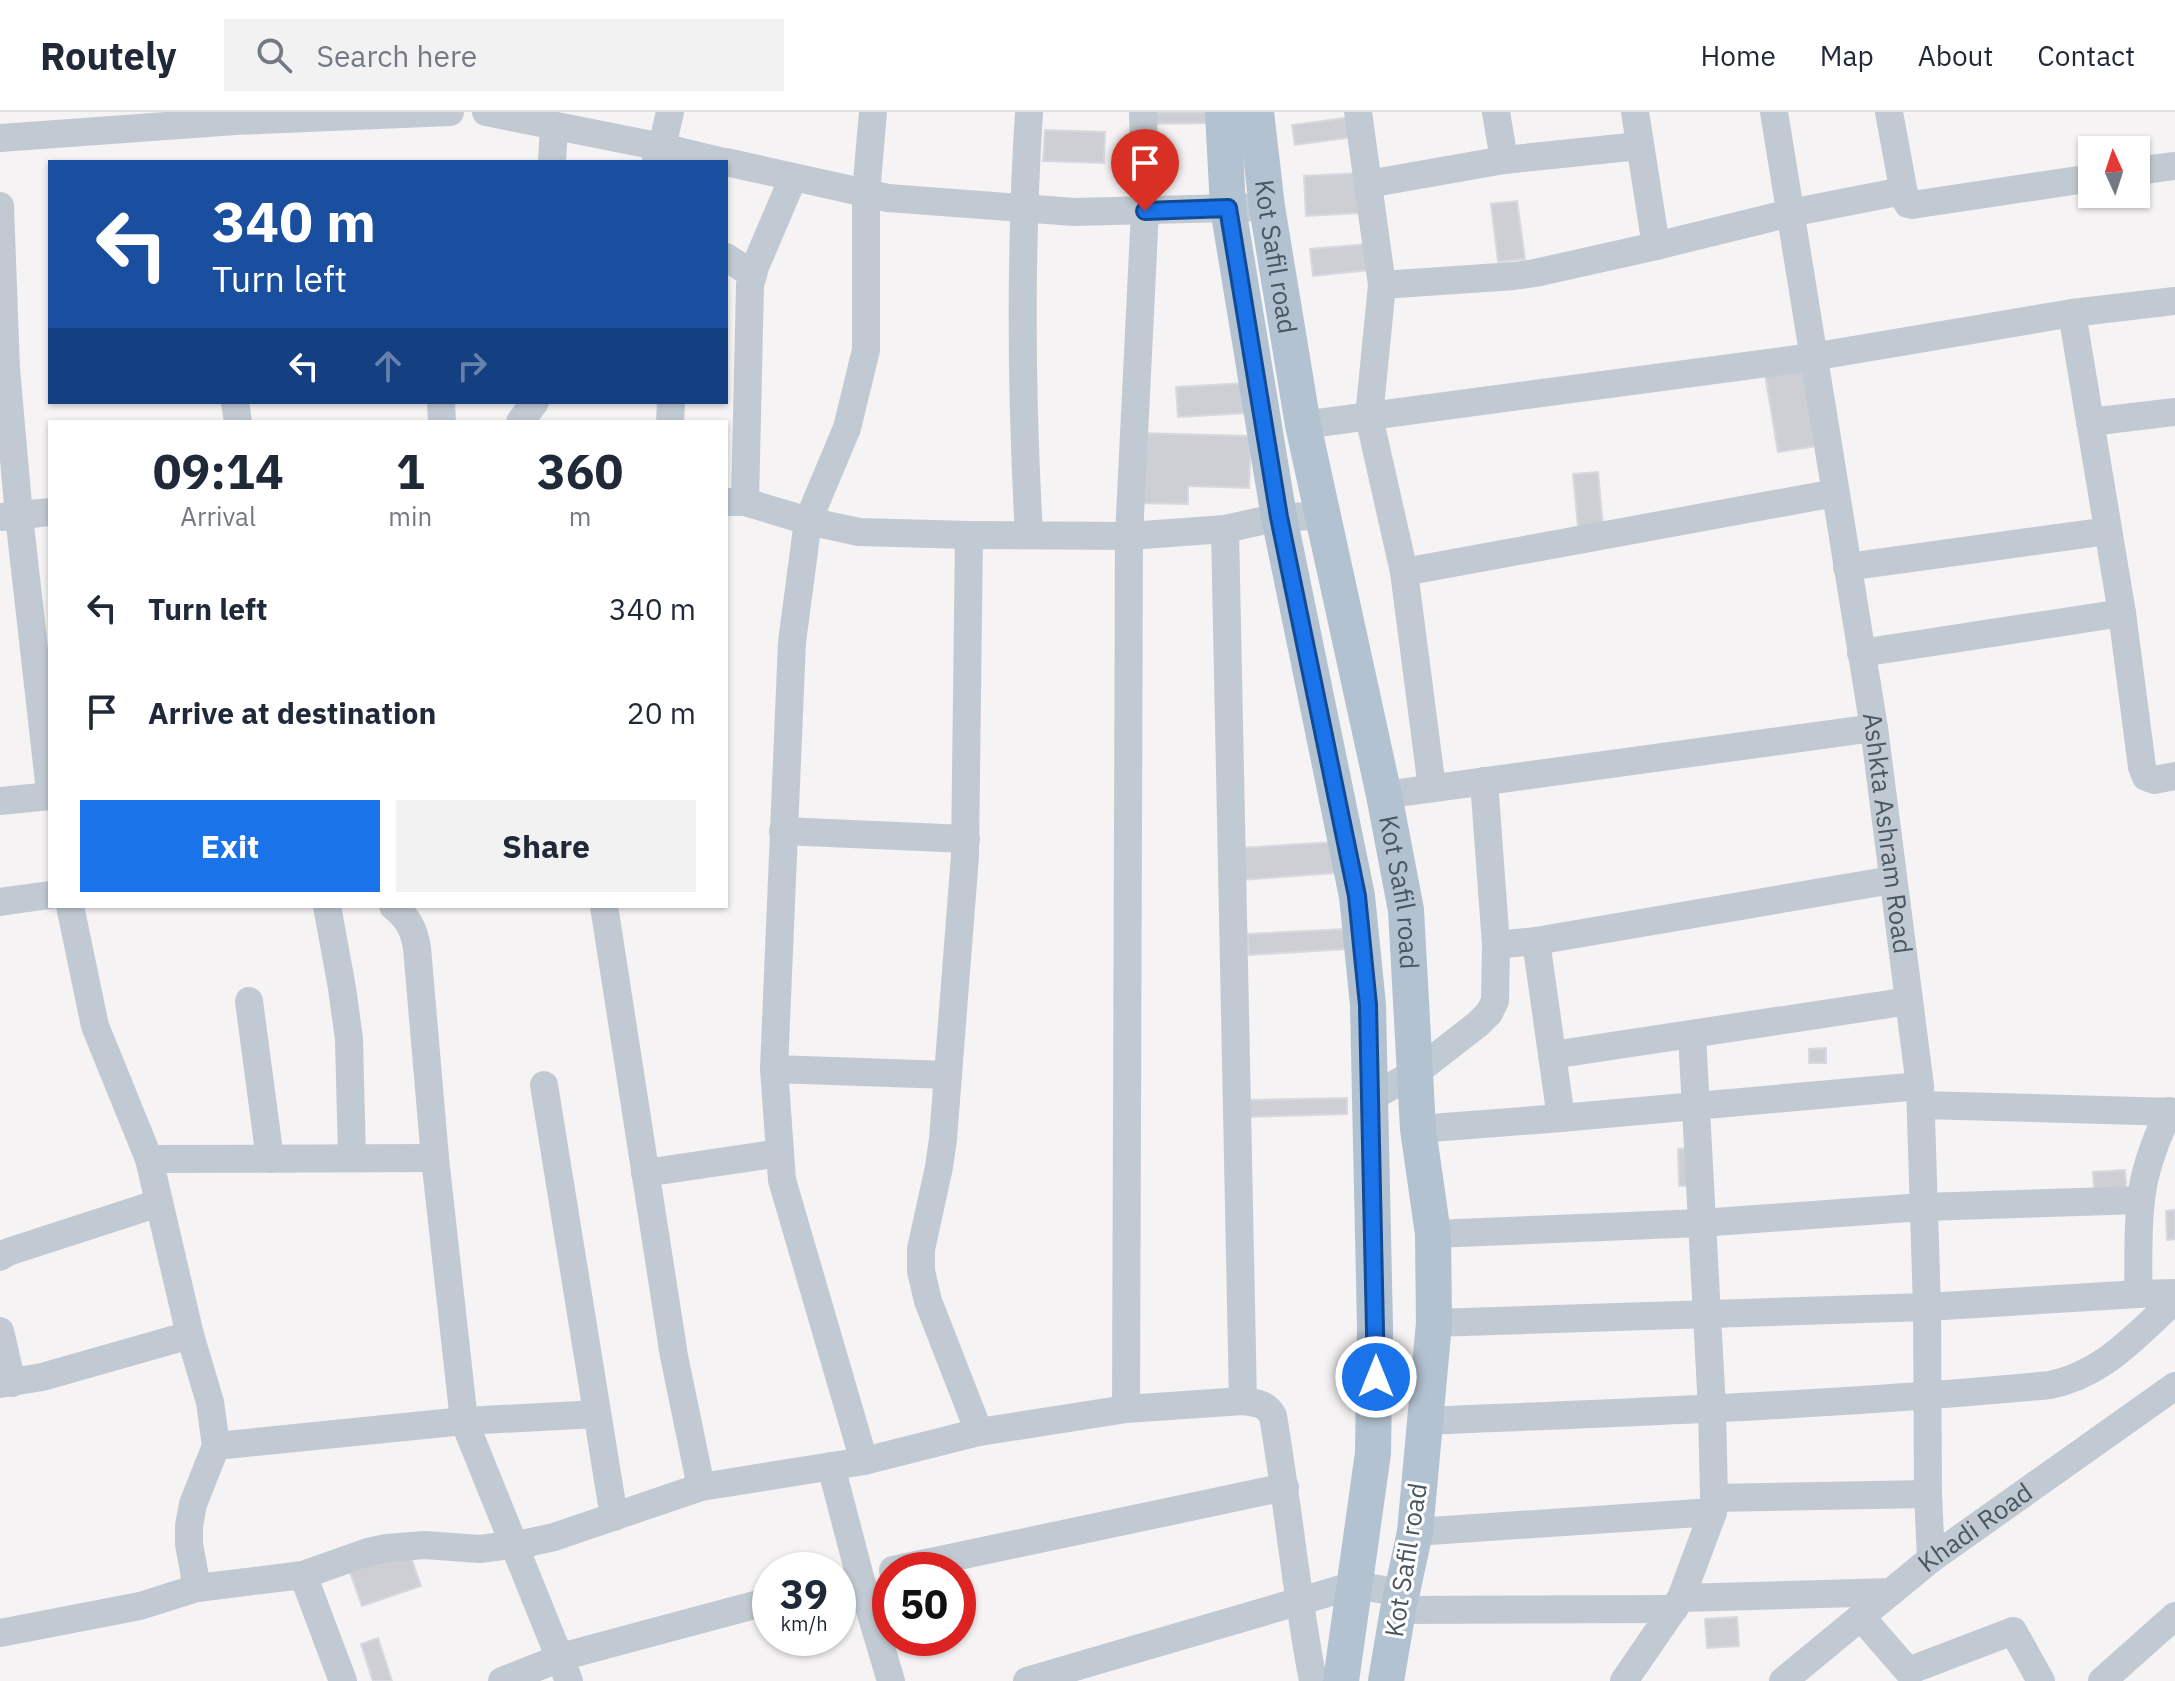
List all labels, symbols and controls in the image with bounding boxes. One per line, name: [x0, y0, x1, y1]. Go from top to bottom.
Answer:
search box: [224, 19, 784, 91]
text: Routely: [40, 31, 176, 80]
icon: search: [252, 33, 296, 77]
text: Search here: [316, 36, 477, 75]
text: Home: [1700, 37, 1776, 74]
text: Map: [1820, 37, 1874, 74]
text: About: [1918, 37, 1993, 74]
text: Contact: [2037, 37, 2135, 74]
pin: [1111, 129, 1179, 211]
north arrow: [2078, 136, 2150, 208]
map controls: [2078, 136, 2150, 208]
icon: arrive: [1123, 141, 1167, 185]
street label: Kot Safil road: [1248, 178, 1306, 336]
text: 340 m: [212, 185, 376, 257]
icon: left: [80, 192, 184, 296]
text: Turn left: [212, 255, 347, 302]
icon: left: [282, 344, 326, 388]
icon: ahead: [366, 344, 410, 388]
icon: right: [450, 344, 494, 388]
text: 09:14: [153, 440, 284, 502]
text: 1: [396, 440, 425, 502]
text: 360: [537, 440, 623, 502]
text: Arrival: [180, 499, 256, 533]
text: min: [388, 499, 432, 533]
text: m: [569, 499, 591, 533]
icon: left: [80, 586, 124, 630]
text: Turn left: [148, 589, 267, 628]
text: 340 m: [609, 589, 696, 628]
icon: arrive: [80, 690, 124, 734]
text: Arrive at destination: [148, 693, 436, 732]
text: 20 m: [627, 693, 696, 732]
street label: Ashkta Ashram Road: [1856, 710, 1921, 956]
button: Exit: [80, 800, 380, 892]
button: Share: [396, 800, 696, 892]
street label: Kot Safil road: [1372, 812, 1427, 970]
position arrow: [1334, 1335, 1418, 1419]
street label: Khadi Road: [1910, 1475, 2039, 1579]
street label: Kot Safil road: [1376, 1480, 1434, 1639]
speed limit sign: 50: [872, 1552, 976, 1656]
text: 39: [780, 1568, 828, 1620]
text: km/h: [780, 1610, 828, 1637]

